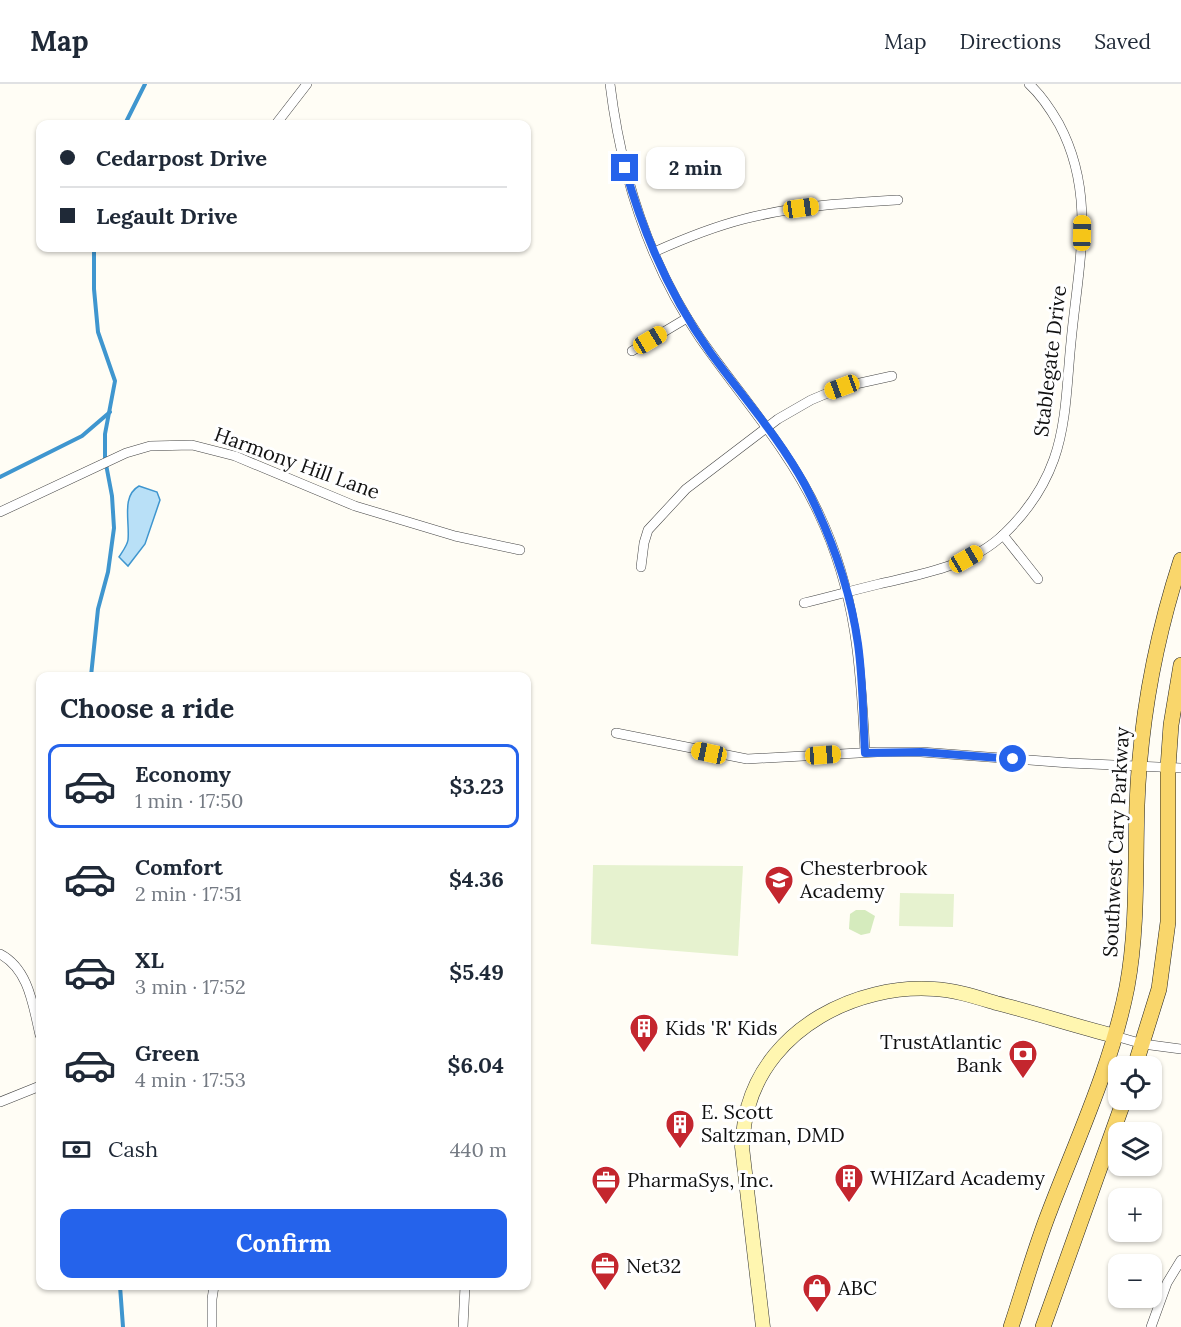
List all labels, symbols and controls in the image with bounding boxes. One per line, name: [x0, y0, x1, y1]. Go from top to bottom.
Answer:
text: Map: [30, 23, 89, 59]
text: Map: [884, 28, 927, 55]
text: Directions: [960, 28, 1061, 55]
text: Saved: [1094, 28, 1151, 55]
text: Cedarpost Drive: [96, 144, 267, 172]
callout: 2 min: [646, 147, 745, 189]
route end: [611, 154, 638, 181]
text: 2 min: [669, 155, 722, 180]
car: [782, 197, 820, 219]
text: Legault Drive: [96, 202, 238, 230]
car: [1073, 215, 1091, 251]
street label: Stablegate Drive: [1028, 284, 1071, 438]
car: [630, 323, 670, 357]
car: [822, 372, 862, 402]
street label: Harmony Hill Lane: [211, 421, 384, 504]
car: [946, 542, 986, 576]
text: Choose a ride: [60, 691, 234, 725]
street label: Southwest Cary Parkway: [1097, 726, 1134, 958]
car: [690, 740, 728, 766]
car: [804, 745, 842, 765]
route start: [999, 745, 1026, 772]
icon: car: [63, 759, 117, 813]
text: Economy: [135, 760, 231, 788]
text: $3.23: [450, 772, 504, 800]
text: 1 min · 17:50: [135, 788, 244, 813]
icon: car: [63, 852, 117, 906]
text: Comfort: [135, 853, 223, 881]
place label: Chesterbrook Academy: [799, 855, 928, 903]
school or university icon: Chesterbrook Academy: [763, 864, 795, 906]
text: $4.36: [449, 865, 504, 893]
text: 2 min · 17:51: [135, 881, 242, 906]
icon: car: [63, 945, 117, 999]
text: XL: [135, 946, 164, 974]
text: $5.49: [449, 958, 504, 986]
text: 3 min · 17:52: [135, 974, 246, 999]
building icon: Kids 'R' Kids: [628, 1012, 660, 1054]
place label: Kids 'R' Kids: [665, 1015, 777, 1040]
place label: TrustAtlantic Bank: [880, 1029, 1002, 1077]
icon: car: [63, 1038, 117, 1092]
bank icon: TrustAtlantic Bank: [1007, 1038, 1039, 1080]
text: Green: [135, 1039, 200, 1067]
text: $6.04: [448, 1051, 504, 1079]
map controls: [1108, 1056, 1162, 1308]
button: locate: [1108, 1056, 1162, 1110]
text: 4 min · 17:53: [135, 1067, 246, 1092]
place label: E. Scott Saltzman, DMD: [701, 1099, 845, 1147]
building icon: E. Scott Saltzman, DMD: [664, 1108, 696, 1150]
button: layers: [1108, 1122, 1162, 1176]
icon: cash: [60, 1133, 93, 1166]
text: Cash: [108, 1135, 158, 1163]
text: 440 m: [450, 1137, 507, 1162]
building icon: WHIZard Academy: [833, 1162, 865, 1204]
office icon: PharmaSys, Inc.: [590, 1164, 622, 1206]
place label: WHIZard Academy: [870, 1165, 1045, 1190]
place label: PharmaSys, Inc.: [627, 1167, 774, 1192]
button: +: [1108, 1188, 1162, 1242]
button: Confirm: [60, 1209, 507, 1278]
office icon: Net32: [589, 1250, 621, 1292]
place label: Net32: [626, 1253, 681, 1278]
button: −: [1108, 1254, 1162, 1308]
shop icon: ABC: [801, 1272, 833, 1314]
place label: ABC: [837, 1275, 877, 1300]

